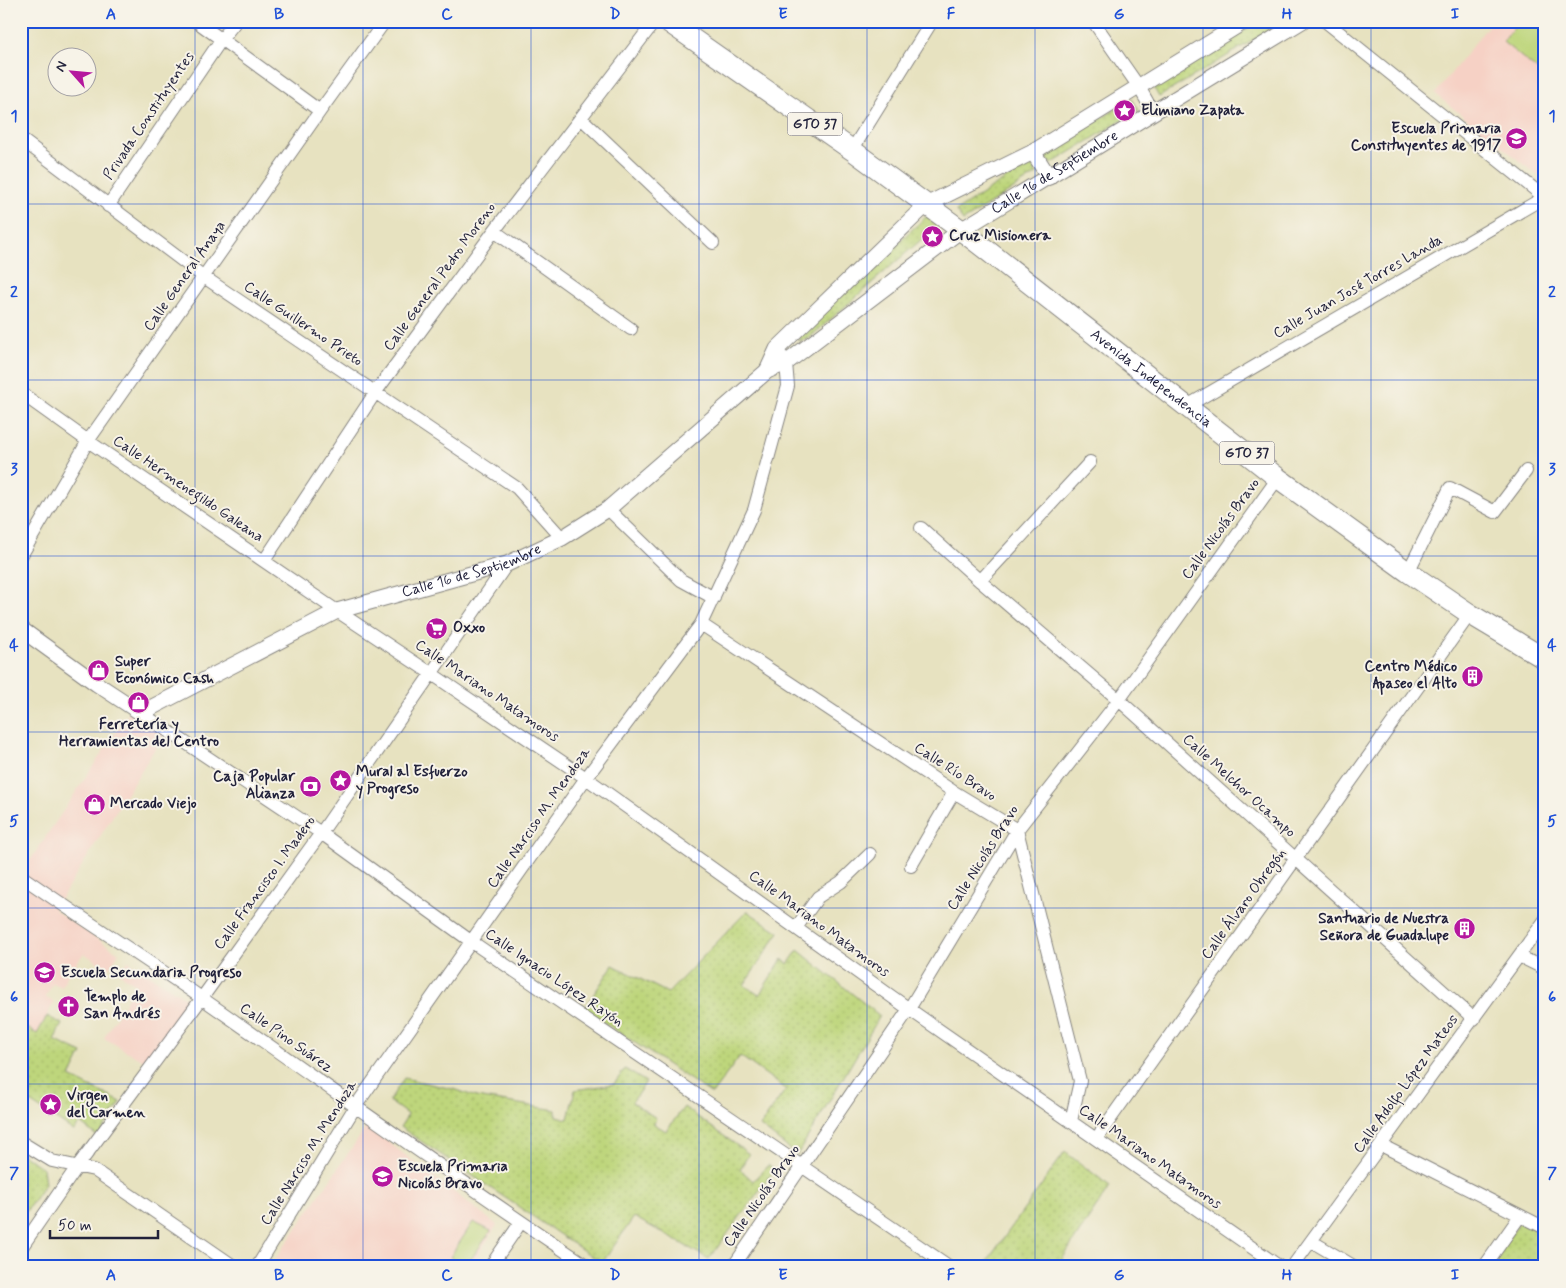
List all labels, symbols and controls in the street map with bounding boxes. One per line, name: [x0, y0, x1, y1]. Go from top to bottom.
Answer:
text: A: [106, 4, 116, 25]
text: B: [274, 4, 284, 25]
text: C: [441, 4, 453, 25]
text: D: [609, 4, 621, 25]
text: E: [778, 4, 788, 25]
text: F: [947, 4, 956, 25]
text: G: [1114, 4, 1125, 25]
text: H: [1282, 4, 1293, 25]
text: I: [1451, 4, 1460, 25]
north arrow: [48, 48, 98, 98]
street label: Privada Constituyentes: [99, 48, 200, 184]
text: N: [51, 58, 71, 75]
place icon: Elimiano Zapata: [1113, 99, 1137, 123]
place label: Elimiano Zapata: [1141, 101, 1245, 121]
text: 1: [10, 106, 18, 127]
text: 1: [1548, 106, 1556, 127]
road number: GTO 37: [788, 112, 842, 136]
place label: Escuela Primaria Constituyentes de 1917: [1351, 119, 1501, 156]
street label: Calle 16 de Septiembre: [987, 126, 1122, 219]
school or university icon: Escuela Primaria Constituyentes de 1917: [1505, 126, 1529, 150]
street label: Calle General Pedro Moreno: [379, 198, 501, 355]
street label: Calle General Anaya: [139, 217, 231, 335]
place icon: Cruz Misionera: [921, 224, 945, 248]
place label: Cruz Misionera: [949, 226, 1052, 246]
street label: Calle Juan José Torres Landa: [1270, 230, 1446, 344]
street label: Calle Guillermo Prieto: [240, 277, 366, 371]
text: 2: [10, 282, 18, 303]
text: 2: [1548, 282, 1556, 303]
street label: Avenida Independencia: [1086, 325, 1216, 433]
street label: Calle Hermenegildo Galeana: [108, 431, 267, 548]
road number: GTO 37: [1220, 442, 1274, 464]
text: 3: [10, 459, 18, 480]
text: 3: [1548, 459, 1556, 480]
street label: Calle Nicolás Bravo: [1177, 474, 1265, 584]
street label: Calle 16 de Septiembre: [400, 539, 545, 603]
supermarket icon: Oxxo: [425, 616, 449, 640]
place label: Oxxo: [453, 618, 485, 638]
text: 4: [9, 635, 19, 656]
street label: Calle Mariano Matamoros: [411, 635, 563, 747]
text: 4: [1547, 635, 1557, 656]
place label: Super Económico Cash: [115, 652, 214, 689]
place label: Centro Médico Apaseo el Alto: [1364, 657, 1457, 695]
shop icon: Super Económico Cash: [87, 659, 111, 683]
building icon: Centro Médico Apaseo el Alto: [1461, 664, 1485, 688]
shop icon: Ferretería y Herramientas del Centro: [127, 690, 151, 714]
place label: Ferretería y Herramientas del Centro: [59, 715, 219, 752]
street label: Calle Melchor Ocampo: [1178, 730, 1300, 842]
street label: Calle Río Bravo: [910, 738, 1000, 806]
street label: Calle Narciso M. Mendoza: [483, 743, 596, 892]
place label: Mural al Esfuerzo y Progreso: [355, 762, 468, 800]
place label: Caja Popular Alianza: [213, 767, 296, 804]
place icon: Mural al Esfuerzo y Progreso: [328, 769, 352, 793]
bank icon: Caja Popular Alianza: [299, 774, 323, 798]
shop icon: Mercado Viejo: [82, 792, 106, 816]
place label: Mercado Viejo: [110, 794, 197, 814]
street label: Calle Nicolás Bravo: [943, 801, 1023, 915]
text: 5: [9, 811, 19, 832]
text: 5: [1547, 811, 1557, 832]
street label: Calle Francisco I. Madero: [209, 812, 321, 954]
street label: Calle Álvaro Obregón: [1196, 844, 1292, 964]
street label: Calle Mariano Matamoros: [744, 866, 894, 982]
place label: Santuario de Nuestra Señora de Guadalupe: [1318, 909, 1449, 946]
building icon: Santuario de Nuestra Señora de Guadalupe: [1453, 916, 1477, 940]
street label: Calle Ignacio López Rayón: [481, 924, 627, 1032]
school or university icon: Escuela Secundaria Progreso: [33, 961, 57, 985]
place label: Escuela Secundaria Progreso: [61, 963, 242, 984]
text: 6: [10, 987, 18, 1008]
place label: Templo de San Andrés: [84, 987, 161, 1024]
text: 6: [1548, 987, 1556, 1008]
church icon: Templo de San Andrés: [56, 994, 80, 1018]
street label: Calle Pino Suárez: [236, 998, 336, 1078]
street label: Calle Adolfo López Mateos: [1349, 1010, 1465, 1159]
street label: Calle Narciso M. Mendoza: [256, 1076, 362, 1229]
place label: Virgen del Carmen: [67, 1086, 146, 1123]
place icon: Virgen del Carmen: [39, 1093, 63, 1117]
street label: Calle Mariano Matamoros: [1075, 1100, 1226, 1214]
street label: Calle Nicolás Bravo: [719, 1141, 805, 1251]
place label: Escuela Primaria Nicolás Bravo: [398, 1157, 508, 1194]
text: 7: [9, 1163, 19, 1184]
text: 7: [1547, 1163, 1557, 1184]
school or university icon: Escuela Primaria Nicolás Bravo: [370, 1164, 394, 1188]
scale bar: [50, 1208, 158, 1240]
text: 50 m: [58, 1216, 92, 1236]
text: A: [106, 1265, 116, 1286]
text: B: [274, 1265, 284, 1286]
text: C: [441, 1265, 453, 1286]
text: D: [609, 1265, 621, 1286]
text: E: [778, 1265, 788, 1286]
text: F: [947, 1265, 956, 1286]
text: G: [1114, 1265, 1125, 1286]
text: H: [1282, 1265, 1293, 1286]
text: I: [1451, 1265, 1460, 1286]

